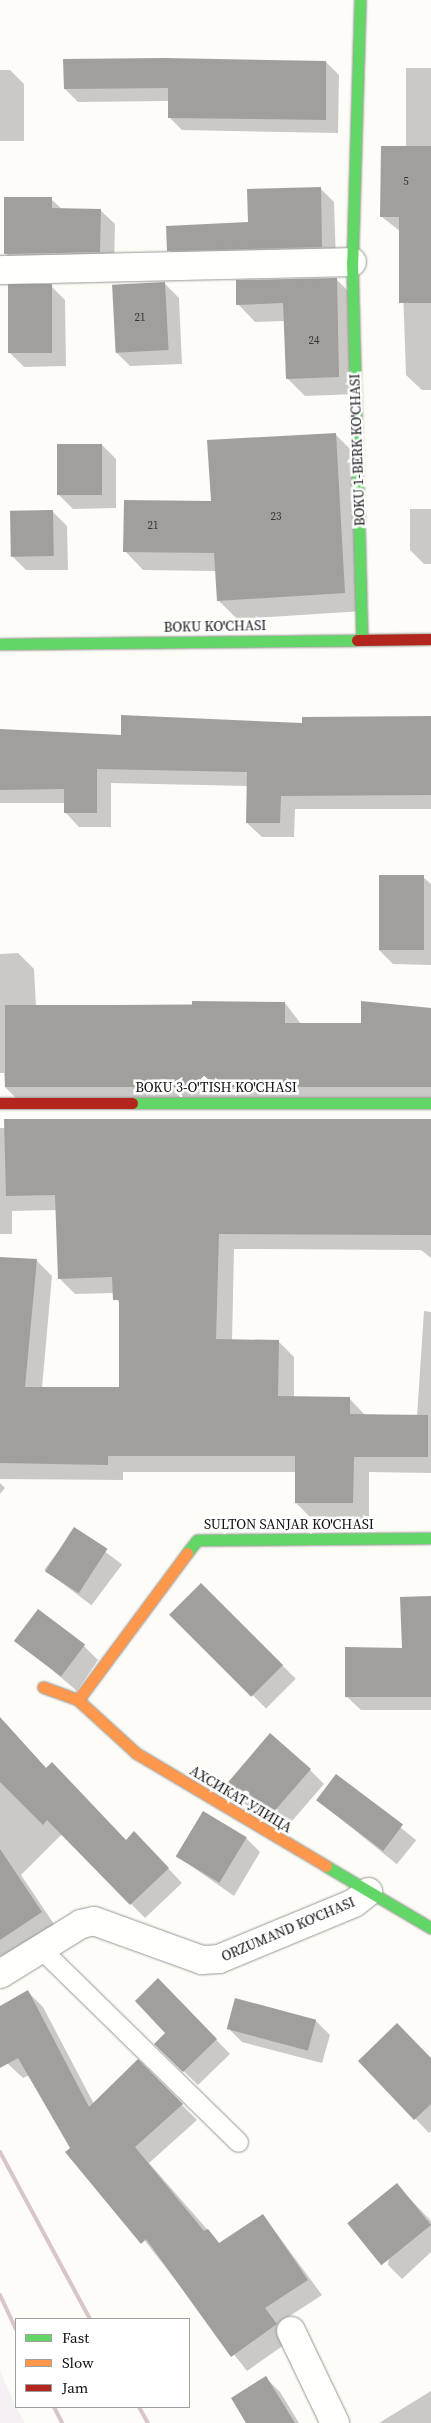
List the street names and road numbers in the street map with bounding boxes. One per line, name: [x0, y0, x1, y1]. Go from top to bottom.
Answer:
street label: BOKU 1-BERK KO'CHASI: [346, 373, 368, 527]
street label: BOKU KO'CHASI: [163, 617, 267, 635]
street label: BOKU 3-O'TISH KO'CHASI: [135, 1079, 297, 1095]
street label: SULTON SANJAR KO'CHASI: [204, 1516, 374, 1532]
street label: АХСИКАТ УЛИЦА: [187, 1762, 295, 1836]
street label: ORZUMAND KO'CHASI: [219, 1893, 357, 1965]

